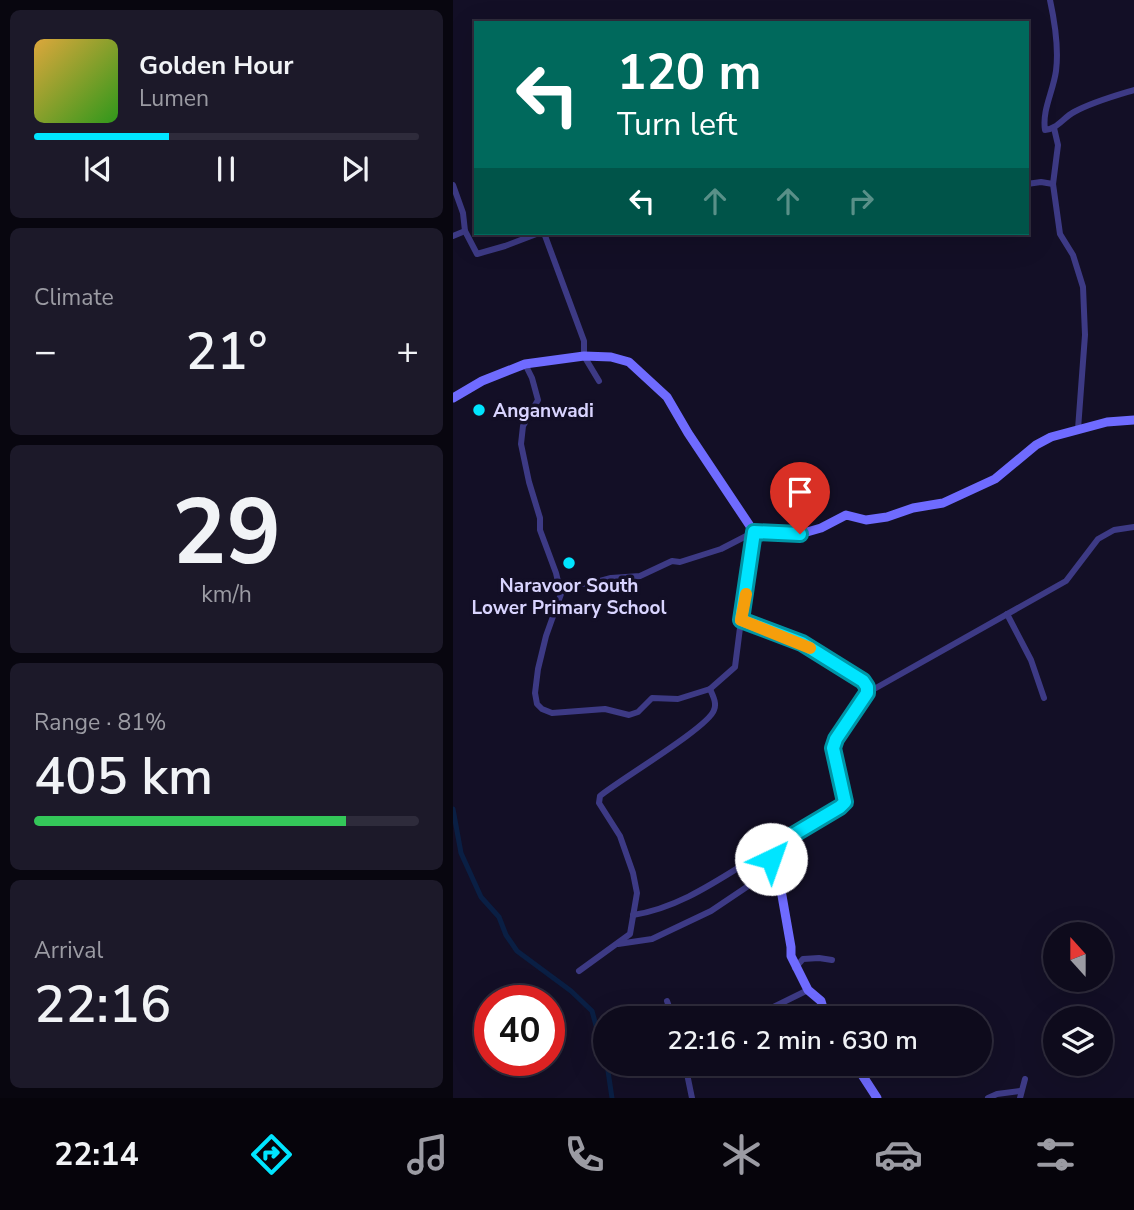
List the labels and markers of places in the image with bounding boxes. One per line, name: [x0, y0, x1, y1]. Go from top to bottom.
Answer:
place label: Anganwadi: [493, 398, 594, 424]
marker: Anganwadi: [471, 402, 487, 418]
pin: [770, 462, 830, 534]
marker: Naravoor South Lower Primary School: [561, 555, 577, 571]
place label: Naravoor South Lower Primary School: [472, 573, 666, 621]

